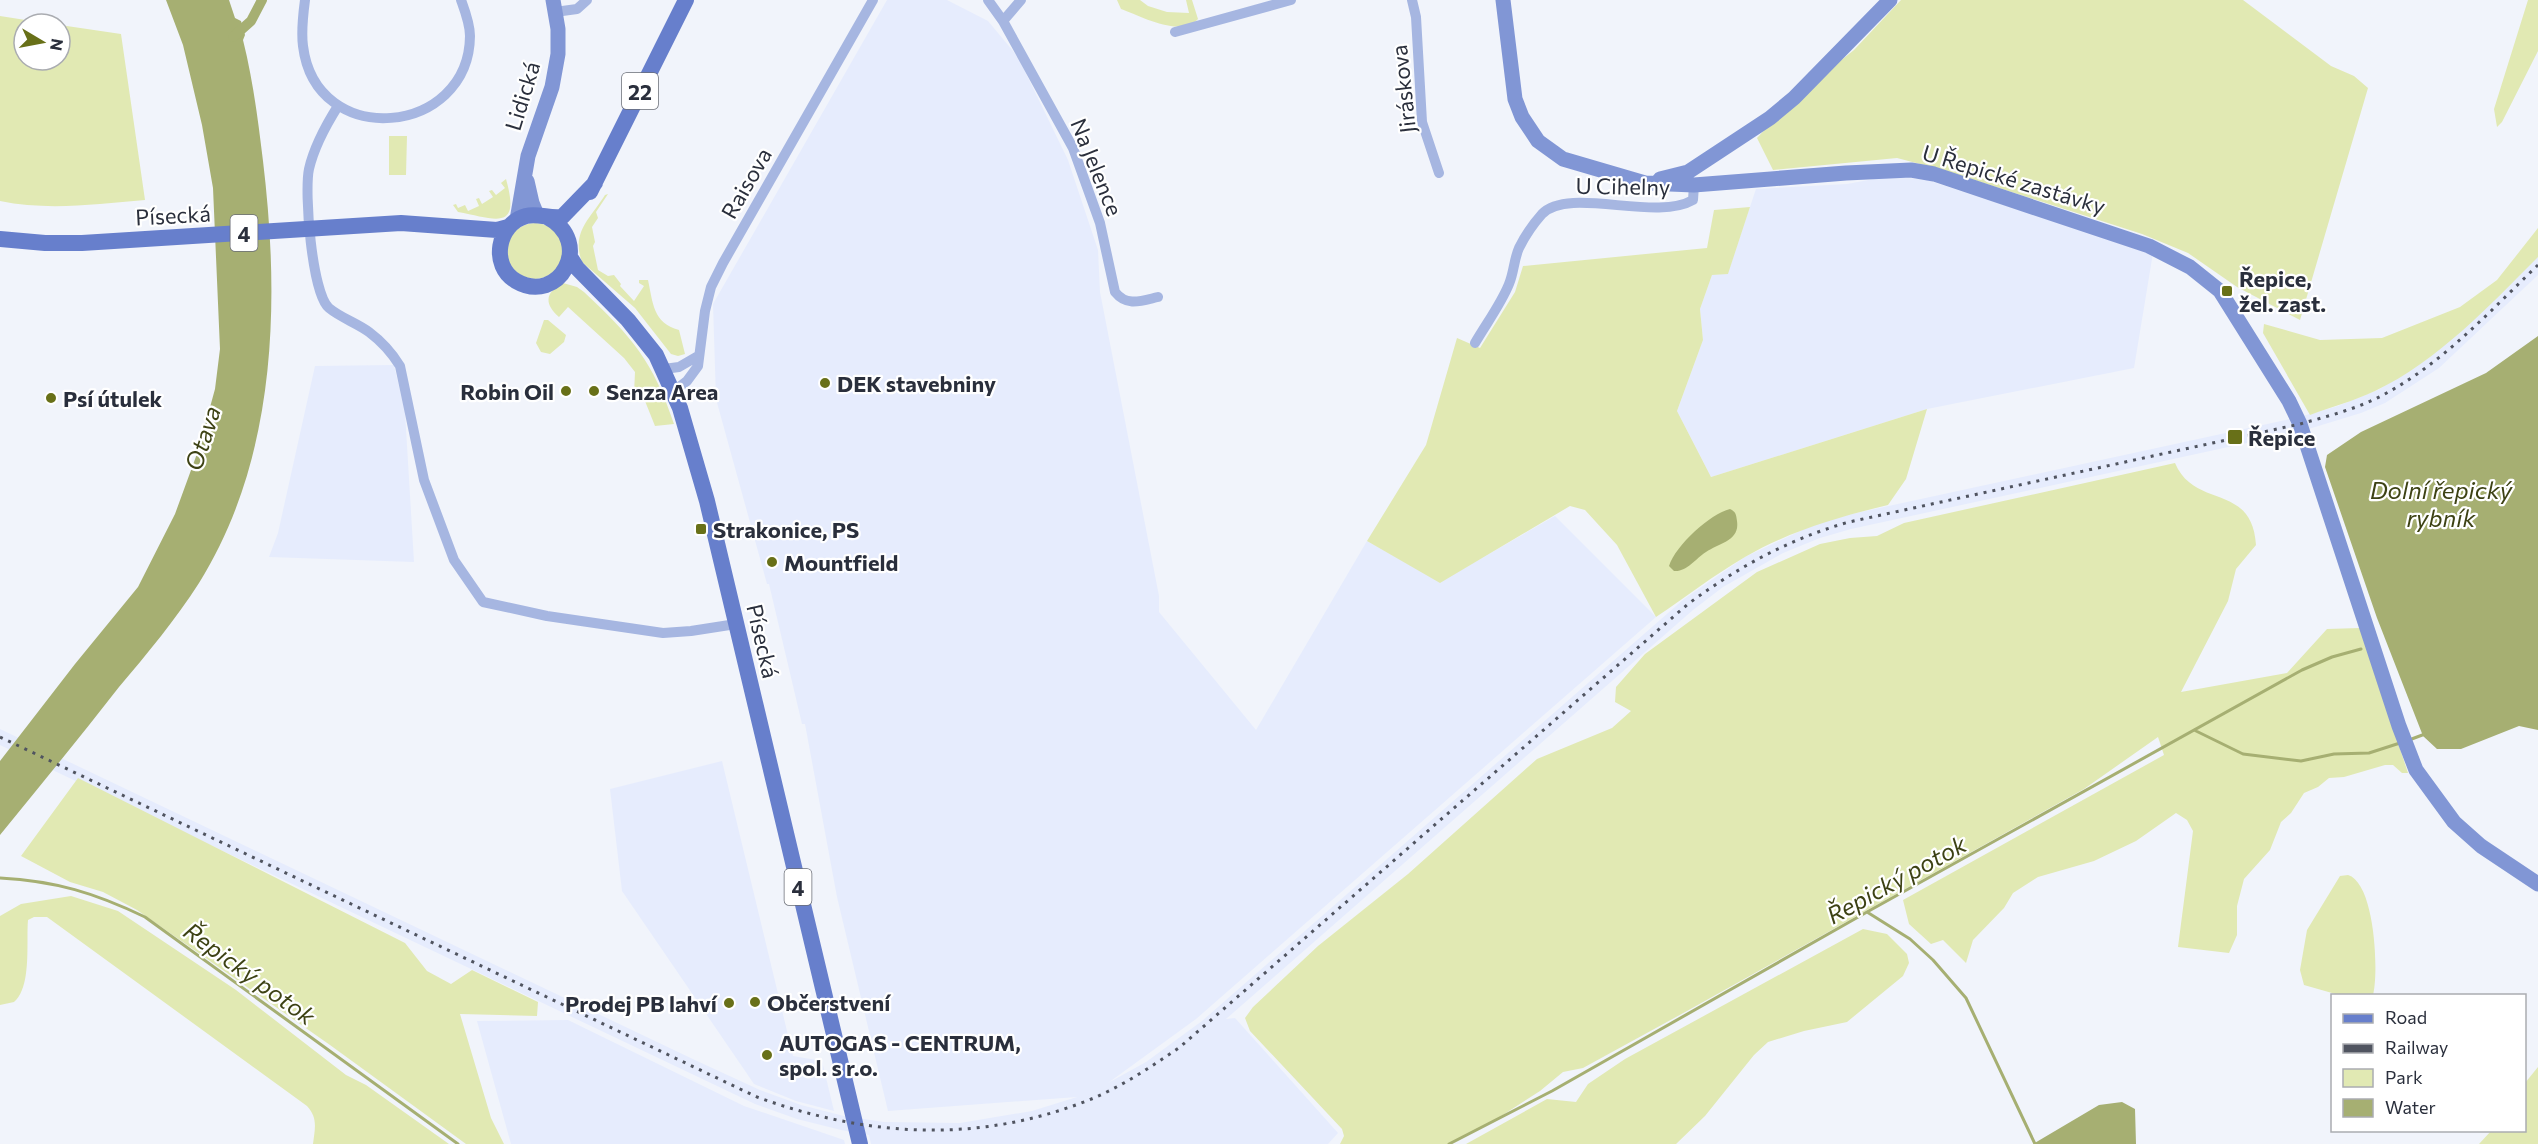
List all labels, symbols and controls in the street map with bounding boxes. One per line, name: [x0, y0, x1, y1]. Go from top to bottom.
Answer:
north arrow: [12, 12, 72, 72]
text: N: [47, 37, 68, 52]
street label: Jiráskova: [1385, 43, 1421, 135]
street label: Lidická: [499, 58, 545, 134]
road number: 22: [622, 73, 658, 109]
street label: Na Jelence: [1065, 114, 1129, 220]
street label: U Řepické zastávky: [1919, 138, 2109, 220]
street label: Raisova: [715, 143, 777, 223]
street label: U Cihelny: [1575, 172, 1671, 200]
street label: Písecká: [135, 200, 211, 230]
road number: 4: [230, 215, 258, 251]
place label: Řepice, žel. zast.: [2239, 265, 2326, 317]
marker: Řepice, žel. zast.: [2220, 284, 2234, 298]
place label: DEK stavebniny: [837, 370, 996, 397]
marker: DEK stavebniny: [818, 376, 832, 390]
place label: Robin Oil: [460, 378, 554, 405]
place label: Senza Area: [606, 378, 718, 405]
marker: Robin Oil: [559, 384, 573, 398]
marker: Senza Area: [587, 384, 601, 398]
place label: Psí útulek: [63, 385, 163, 412]
marker: Psí útulek: [44, 391, 58, 405]
water label: Otava: [178, 402, 226, 474]
place label: Řepice: [2248, 424, 2315, 451]
marker: Řepice: [2226, 428, 2244, 446]
water label: Dolní řepický rybník: [2370, 475, 2514, 532]
place label: Strakonice, PS: [713, 516, 859, 543]
marker: Strakonice, PS: [694, 522, 708, 536]
place label: Mountfield: [784, 549, 898, 576]
marker: Mountfield: [765, 555, 779, 569]
street label: Písecká: [741, 601, 785, 681]
water label: Řepický potok: [1821, 828, 1972, 929]
road number: 4: [784, 869, 812, 905]
water label: Řepický potok: [179, 916, 322, 1031]
place label: Občerstvení: [767, 989, 892, 1016]
place label: Prodej PB lahví: [565, 990, 719, 1017]
legend: [2331, 994, 2526, 1132]
marker: Občerstvení: [748, 995, 762, 1009]
marker: Prodej PB lahví: [722, 996, 736, 1010]
text: Road: [2385, 1006, 2427, 1028]
place label: AUTOGAS - CENTRUM, spol. s r.o.: [779, 1029, 1021, 1081]
text: Railway: [2385, 1036, 2448, 1058]
marker: AUTOGAS - CENTRUM, spol. s r.o.: [760, 1048, 774, 1062]
text: Park: [2385, 1066, 2423, 1088]
text: Water: [2385, 1096, 2436, 1118]

